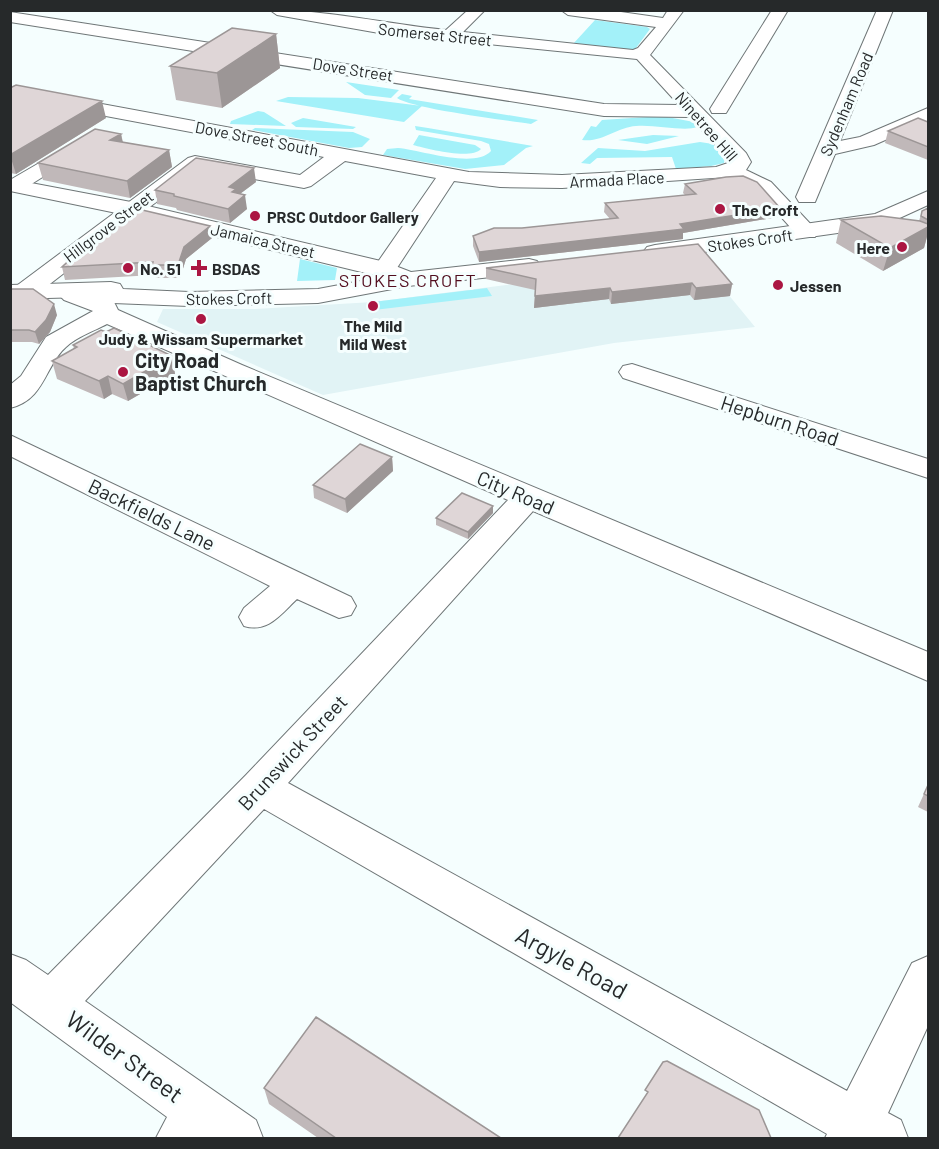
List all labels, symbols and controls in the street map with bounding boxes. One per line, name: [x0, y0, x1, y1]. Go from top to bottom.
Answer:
street label: Somerset Street: [377, 19, 493, 49]
street label: Sydenham Road: [816, 49, 876, 159]
street label: Dove Street: [311, 53, 395, 85]
street label: Ninetree Hill: [672, 87, 742, 165]
street label: Dove Street South: [194, 117, 320, 159]
street label: Armada Place: [569, 167, 665, 191]
street label: Hillgrove Street: [59, 186, 157, 266]
place label: The Croft: [732, 200, 799, 219]
marker: The Croft: [713, 202, 727, 216]
place label: PRSC Outdoor Gallery: [267, 207, 419, 226]
marker: PRSC Outdoor Gallery: [248, 209, 262, 223]
street label: Jamaica Street: [209, 219, 317, 261]
street label: Stokes Croft: [706, 225, 794, 255]
place label: Here: [857, 238, 890, 257]
marker: Here: [895, 240, 909, 254]
place label: No. 51: [140, 259, 181, 278]
marker: BSDAS: [190, 259, 208, 277]
place label: BSDAS: [212, 259, 260, 278]
marker: No. 51: [121, 261, 135, 275]
district label: STOKES CROFT: [339, 269, 477, 291]
place label: Jessen: [790, 276, 841, 295]
marker: Jessen: [771, 278, 785, 292]
street label: Stokes Croft: [186, 288, 272, 308]
marker: The Mild Mild West: [366, 299, 380, 313]
marker: Judy & Wissam Supermarket: [194, 312, 208, 326]
place label: The Mild Mild West: [339, 316, 407, 353]
place label: Judy & Wissam Supermarket: [99, 329, 303, 348]
place label: City Road Baptist Church: [135, 348, 267, 395]
marker: City Road Baptist Church: [116, 365, 130, 379]
street label: Hepburn Road: [718, 390, 842, 450]
street label: City Road: [474, 465, 558, 519]
street label: Backfields Lane: [85, 473, 219, 555]
street label: Brunswick Street: [232, 689, 352, 815]
street label: Argyle Road: [511, 919, 633, 1005]
street label: Wilder Street: [61, 1004, 189, 1108]

